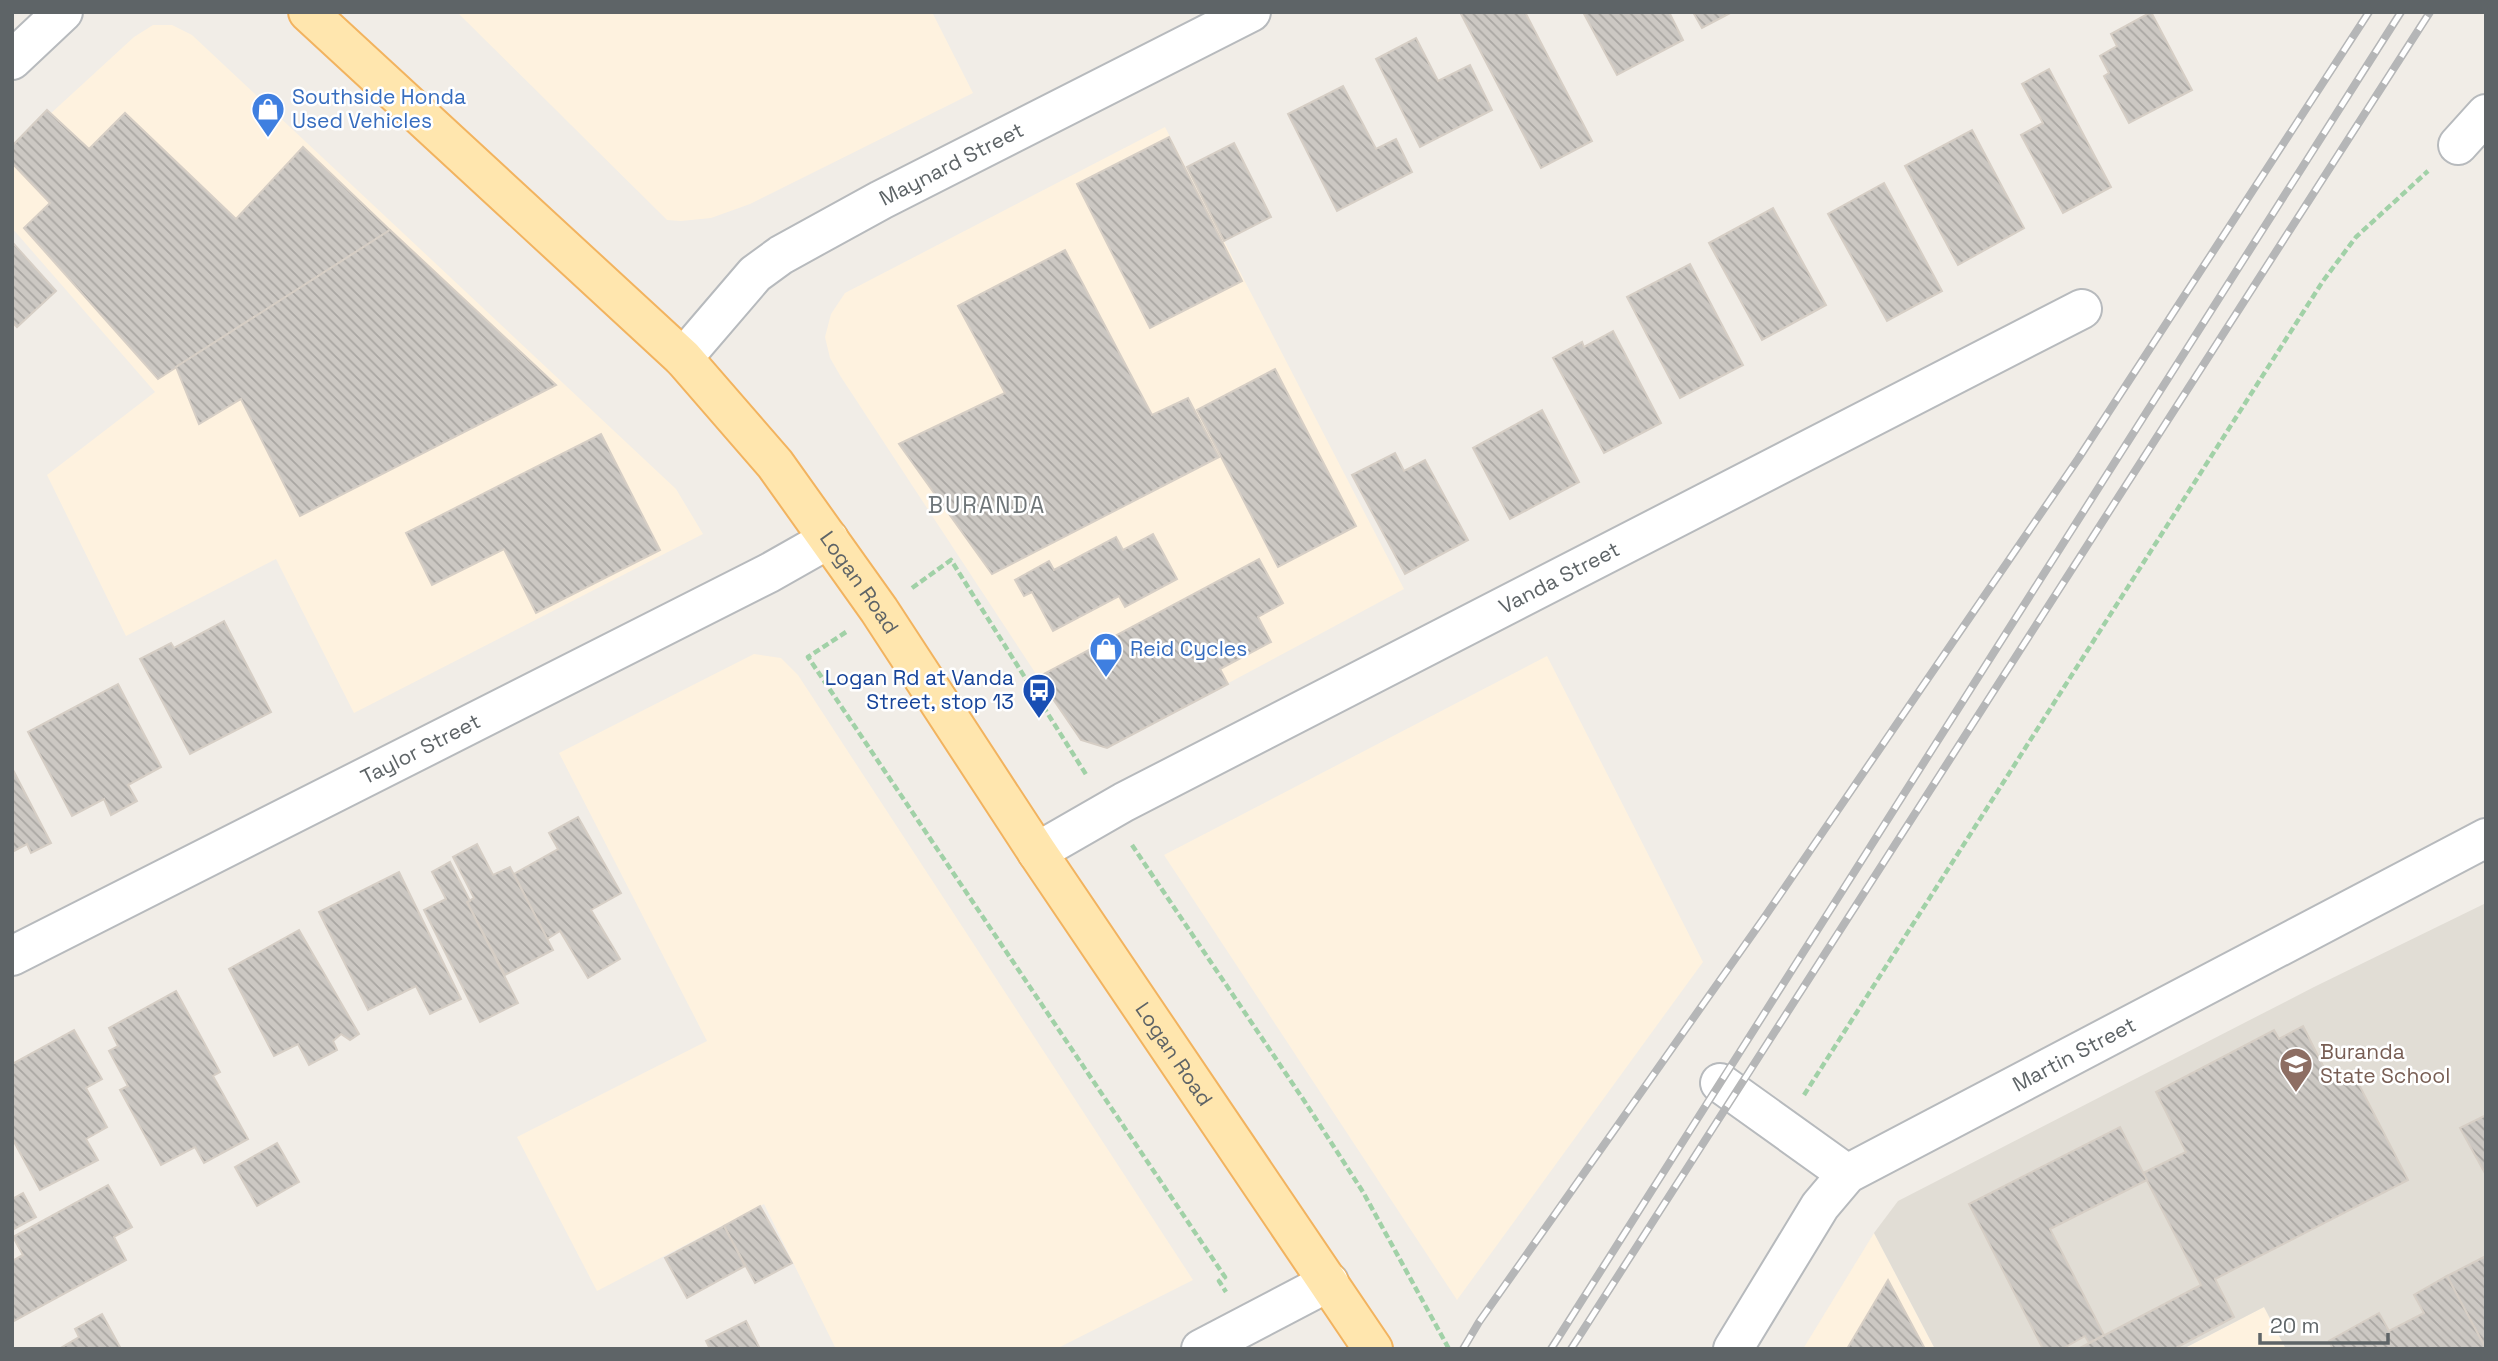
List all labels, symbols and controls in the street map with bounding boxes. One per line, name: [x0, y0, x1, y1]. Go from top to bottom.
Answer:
place label: Southside Honda Used Vehicles: [292, 83, 466, 134]
shop icon: Southside Honda Used Vehicles: [249, 90, 287, 139]
street label: Maynard Street: [874, 116, 1028, 212]
district label: BURANDA: [928, 490, 1046, 520]
street label: Logan Road: [814, 526, 905, 639]
street label: Vanda Street: [1494, 535, 1624, 620]
shop icon: Reid Cycles: [1087, 630, 1125, 679]
place label: Reid Cycles: [1130, 635, 1247, 662]
place label: Logan Rd at Vanda Street, stop 13: [825, 664, 1014, 715]
bus stop icon: Logan Rd at Vanda Street, stop 13: [1020, 671, 1058, 720]
street label: Taylor Street: [356, 707, 485, 790]
street label: Logan Road: [1129, 997, 1219, 1111]
street label: Martin Street: [2008, 1011, 2140, 1098]
place label: Buranda State School: [2320, 1038, 2450, 1089]
school or university icon: Buranda State School: [2277, 1045, 2315, 1094]
scale bar: [2260, 1302, 2388, 1346]
text: 20 m: [2270, 1312, 2320, 1339]

